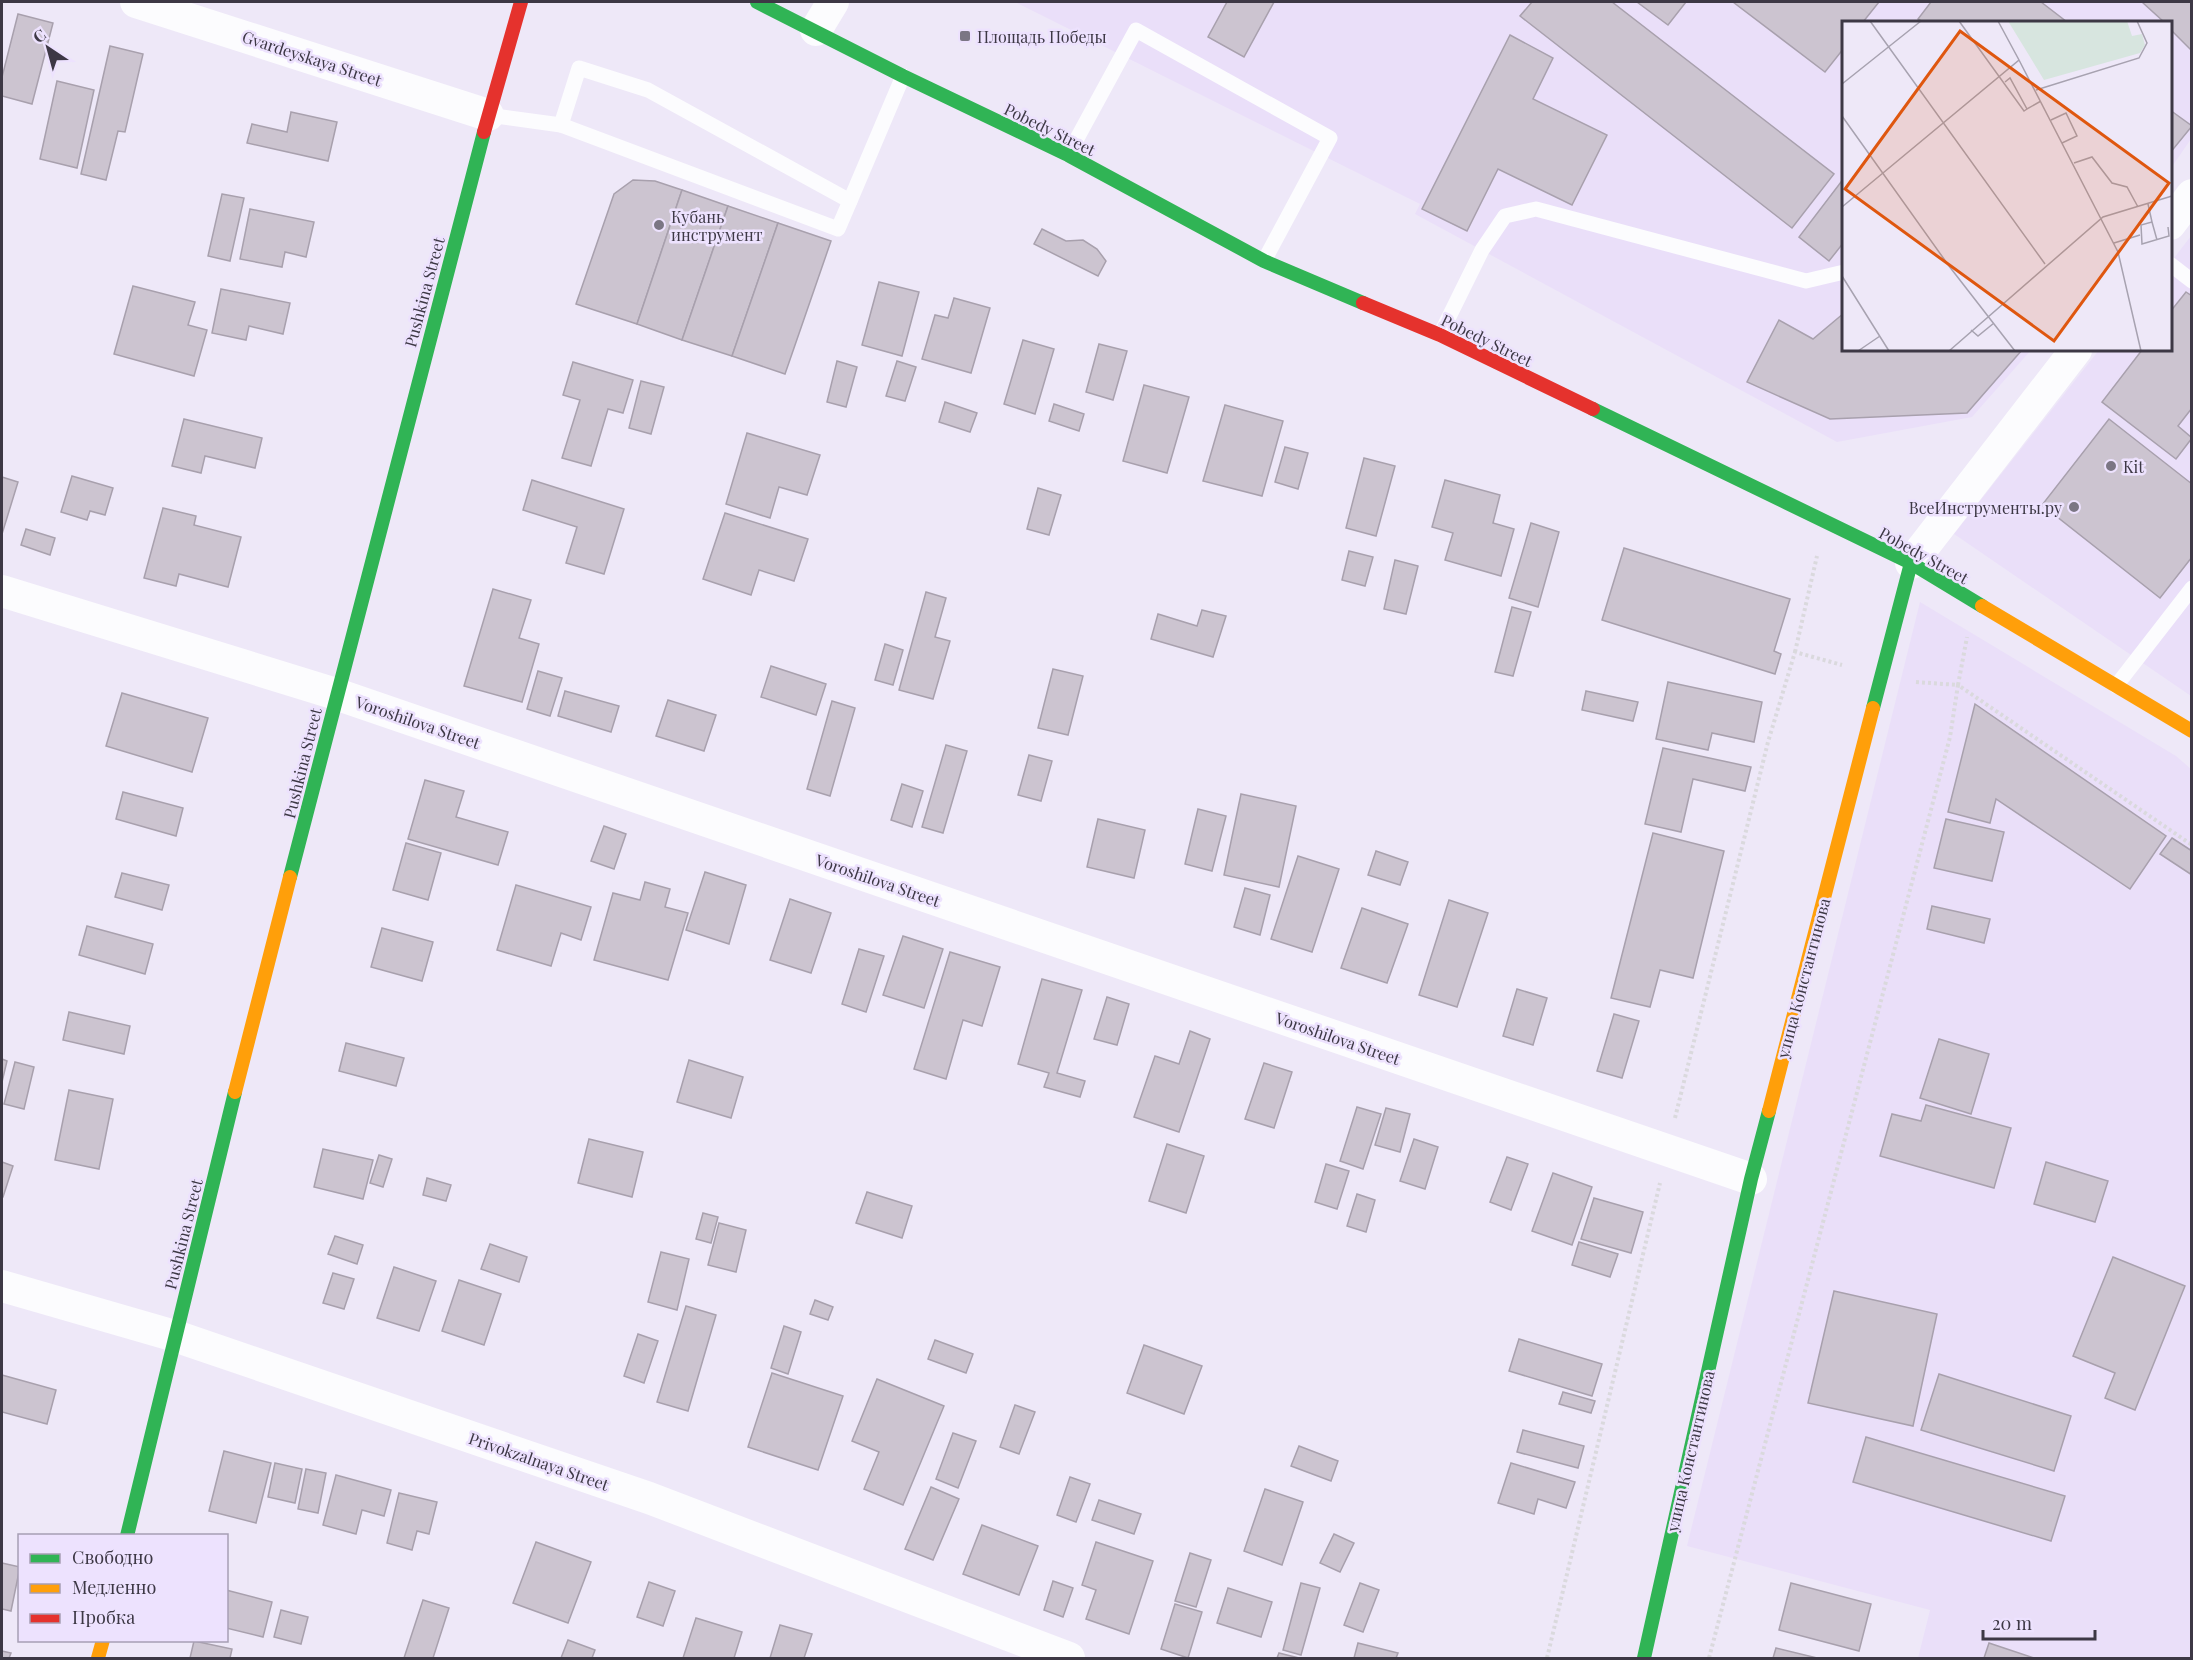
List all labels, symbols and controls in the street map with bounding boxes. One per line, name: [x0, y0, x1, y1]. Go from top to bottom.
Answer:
north arrow: [18, 18, 78, 78]
inset map: [1842, 21, 2172, 351]
text: С: [28, 24, 50, 47]
street label: Gvardeyskaya Street: [240, 26, 385, 91]
place label: Площадь Победы: [977, 26, 1107, 47]
marker: Площадь Победы: [958, 29, 972, 43]
street label: Pobedy Street: [1001, 98, 1099, 160]
place label: Кубань инструмент: [671, 206, 763, 245]
marker: Кубань инструмент: [652, 218, 666, 232]
street label: Pushkina Street: [399, 234, 449, 349]
street label: Pobedy Street: [1438, 309, 1536, 371]
place label: Kit: [2123, 456, 2144, 477]
marker: Kit: [2104, 459, 2118, 473]
place label: ВсеИнструменты.ру: [1909, 497, 2062, 518]
marker: ВсеИнструменты.ру: [2067, 500, 2081, 514]
street label: Pobedy Street: [1876, 522, 1973, 588]
street label: Voroshilova Street: [352, 691, 483, 753]
street label: Pushkina Street: [278, 705, 326, 820]
street label: Voroshilova Street: [812, 849, 943, 911]
street label: улица Константинова: [1771, 896, 1834, 1061]
street label: Voroshilova Street: [1272, 1007, 1403, 1069]
street label: Pushkina Street: [159, 1176, 207, 1291]
street label: улица Константинова: [1661, 1368, 1719, 1535]
street label: Privokzalnaya Street: [466, 1427, 612, 1495]
legend: [18, 1534, 228, 1642]
text: Свободно: [72, 1545, 153, 1569]
text: Медленно: [72, 1575, 157, 1599]
scale bar: [1983, 1603, 2096, 1641]
text: Пробка: [72, 1605, 135, 1629]
text: 20 m: [1992, 1611, 2032, 1635]

